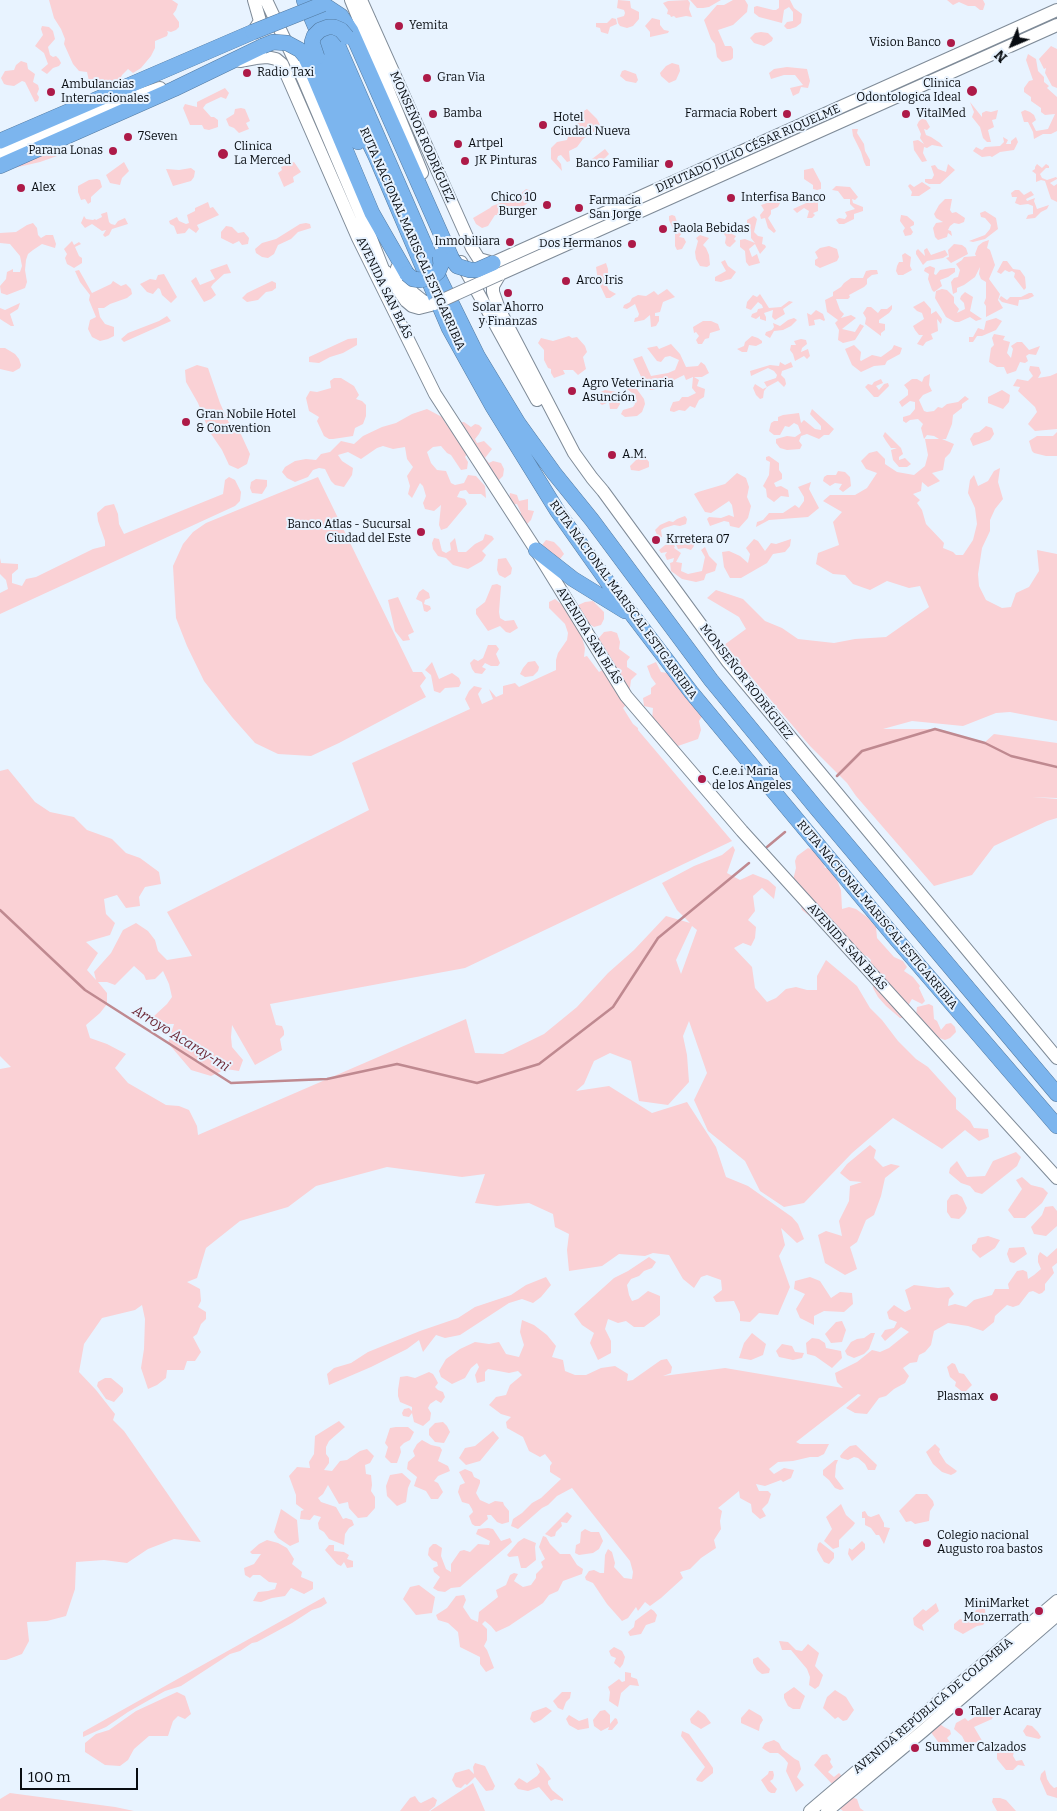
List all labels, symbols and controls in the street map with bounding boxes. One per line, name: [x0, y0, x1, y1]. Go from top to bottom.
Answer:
place label: Yemita: [409, 19, 448, 33]
marker: Yemita: [393, 20, 405, 32]
north arrow: [987, 20, 1037, 70]
place label: Vision Banco: [869, 36, 941, 50]
marker: Vision Banco: [945, 37, 957, 49]
text: N: [991, 46, 1011, 66]
place label: Radio Taxi: [257, 66, 314, 80]
marker: Radio Taxi: [241, 67, 253, 79]
street label: MONSEÑOR RODRÍGUEZ: [387, 69, 457, 205]
place label: Gran Via: [437, 71, 485, 85]
marker: Gran Via: [421, 72, 433, 84]
place label: Clinica Odontologica Ideal: [856, 77, 961, 105]
place label: Ambulancias Internacionales: [61, 78, 149, 106]
marker: Clinica Odontologica Ideal: [965, 84, 979, 98]
marker: Ambulancias Internacionales: [45, 86, 57, 98]
street label: DIPUTADO JULIO CÉSAR RIQUELME: [653, 102, 843, 196]
place label: Bamba: [443, 107, 482, 121]
place label: Farmacia Robert: [685, 107, 777, 121]
place label: VitalMed: [916, 107, 966, 121]
marker: Bamba: [427, 108, 439, 120]
marker: Farmacia Robert: [781, 108, 793, 120]
marker: VitalMed: [900, 108, 912, 120]
place label: Hotel Ciudad Nueva: [553, 111, 630, 139]
marker: Hotel Ciudad Nueva: [537, 119, 549, 131]
street label: RUTA NACIONAL MARISCAL ESTIGARRIBIA: [356, 125, 468, 353]
place label: 7Seven: [138, 130, 178, 144]
marker: 7Seven: [122, 131, 134, 143]
place label: Artpel: [468, 137, 503, 151]
marker: Artpel: [452, 138, 464, 150]
place label: Clinica La Merced: [234, 140, 291, 168]
place label: Parana Lonas: [28, 144, 103, 158]
marker: Parana Lonas: [107, 145, 119, 157]
marker: Clinica La Merced: [216, 147, 230, 161]
place label: JK Pinturas: [475, 154, 537, 168]
marker: JK Pinturas: [459, 155, 471, 167]
place label: Banco Familiar: [575, 157, 659, 171]
marker: Banco Familiar: [663, 158, 675, 170]
place label: Alex: [31, 181, 56, 195]
marker: Alex: [15, 182, 27, 194]
place label: Chico 10 Burger: [491, 191, 537, 219]
place label: Interfisa Banco: [741, 191, 826, 205]
marker: Interfisa Banco: [725, 192, 737, 204]
place label: Farmacia San Jorge: [589, 194, 641, 222]
marker: Chico 10 Burger: [541, 199, 553, 211]
marker: Farmacia San Jorge: [573, 202, 585, 214]
place label: Paola Bebidas: [673, 222, 750, 236]
marker: Paola Bebidas: [657, 223, 669, 235]
street label: AVENIDA SAN BLÁS: [353, 235, 415, 341]
place label: Inmobiliara: [434, 235, 500, 249]
marker: Inmobiliara: [504, 236, 516, 248]
place label: Dos Hermanos: [539, 237, 622, 251]
marker: Dos Hermanos: [626, 238, 638, 250]
place label: Arco Iris: [576, 274, 623, 288]
marker: Arco Iris: [560, 275, 572, 287]
marker: Solar Ahorro y Finanzas: [502, 287, 514, 299]
place label: Solar Ahorro y Finanzas: [472, 301, 544, 329]
place label: Agro Veterinaria Asunción: [582, 377, 674, 405]
marker: Agro Veterinaria Asunción: [566, 385, 578, 397]
place label: Gran Nobile Hotel & Convention: [196, 408, 296, 436]
marker: Gran Nobile Hotel & Convention: [180, 416, 192, 428]
place label: A.M.: [622, 448, 646, 462]
marker: A.M.: [606, 449, 618, 461]
street label: RUTA NACIONAL MARISCAL ESTIGARRIBIA: [546, 498, 700, 702]
place label: Banco Atlas - Sucursal Ciudad del Este: [287, 518, 411, 546]
marker: Banco Atlas - Sucursal Ciudad del Este: [415, 526, 427, 538]
place label: Krretera 07: [666, 533, 729, 547]
marker: Krretera 07: [650, 534, 662, 546]
street label: AVENIDA SAN BLÁS: [553, 585, 625, 687]
street label: MONSEÑOR RODRÍGUEZ: [697, 622, 795, 742]
place label: C.e.e.i Maria de los Angeles: [712, 765, 791, 793]
marker: C.e.e.i Maria de los Angeles: [696, 773, 708, 785]
street label: RUTA NACIONAL MARISCAL ESTIGARRIBIA: [794, 818, 960, 1012]
street label: AVENIDA SAN BLÁS: [804, 901, 890, 993]
water label: Arroyo Acaray-mi: [129, 1002, 233, 1076]
place label: Plasmax: [937, 1390, 984, 1404]
marker: Plasmax: [988, 1391, 1000, 1403]
place label: Colegio nacional Augusto roa bastos: [937, 1529, 1043, 1557]
marker: Colegio nacional Augusto roa bastos: [921, 1537, 933, 1549]
place label: MiniMarket Monzerrath: [963, 1597, 1029, 1625]
marker: MiniMarket Monzerrath: [1033, 1605, 1045, 1617]
street label: AVENIDA REPÚBLICA DE COLOMBIA: [850, 1635, 1016, 1777]
place label: Taller Acaray: [969, 1705, 1041, 1719]
marker: Taller Acaray: [953, 1706, 965, 1718]
place label: Summer Calzados: [925, 1741, 1026, 1755]
marker: Summer Calzados: [909, 1742, 921, 1754]
scale bar: [22, 1758, 140, 1790]
text: 100 m: [28, 1768, 71, 1786]

